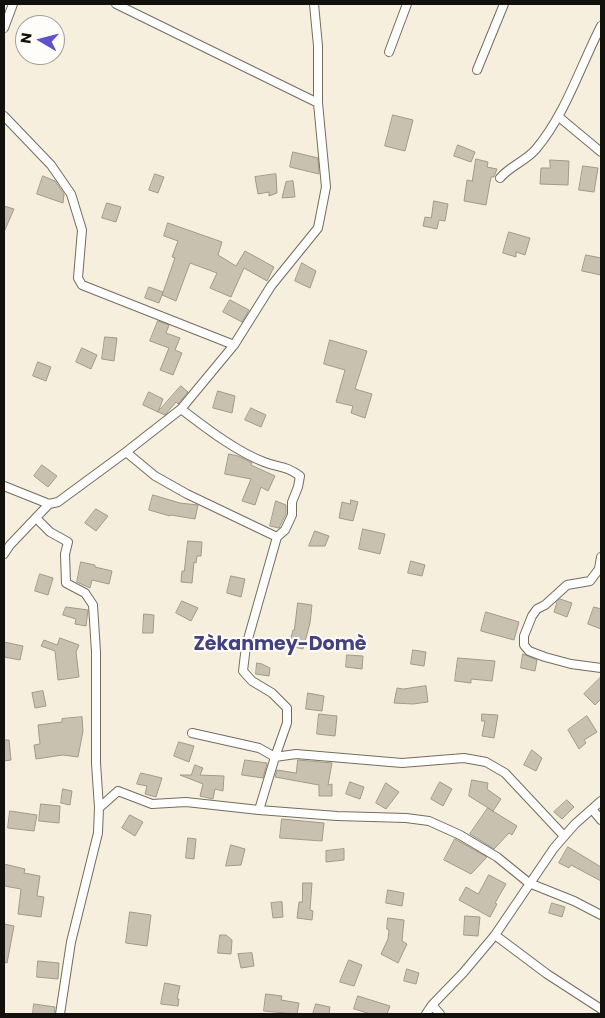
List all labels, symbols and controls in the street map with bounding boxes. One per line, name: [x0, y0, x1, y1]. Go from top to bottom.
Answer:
north arrow: [15, 15, 65, 65]
text: N: [16, 31, 37, 45]
district label: Zèkanmey-Domè: [193, 634, 367, 656]

